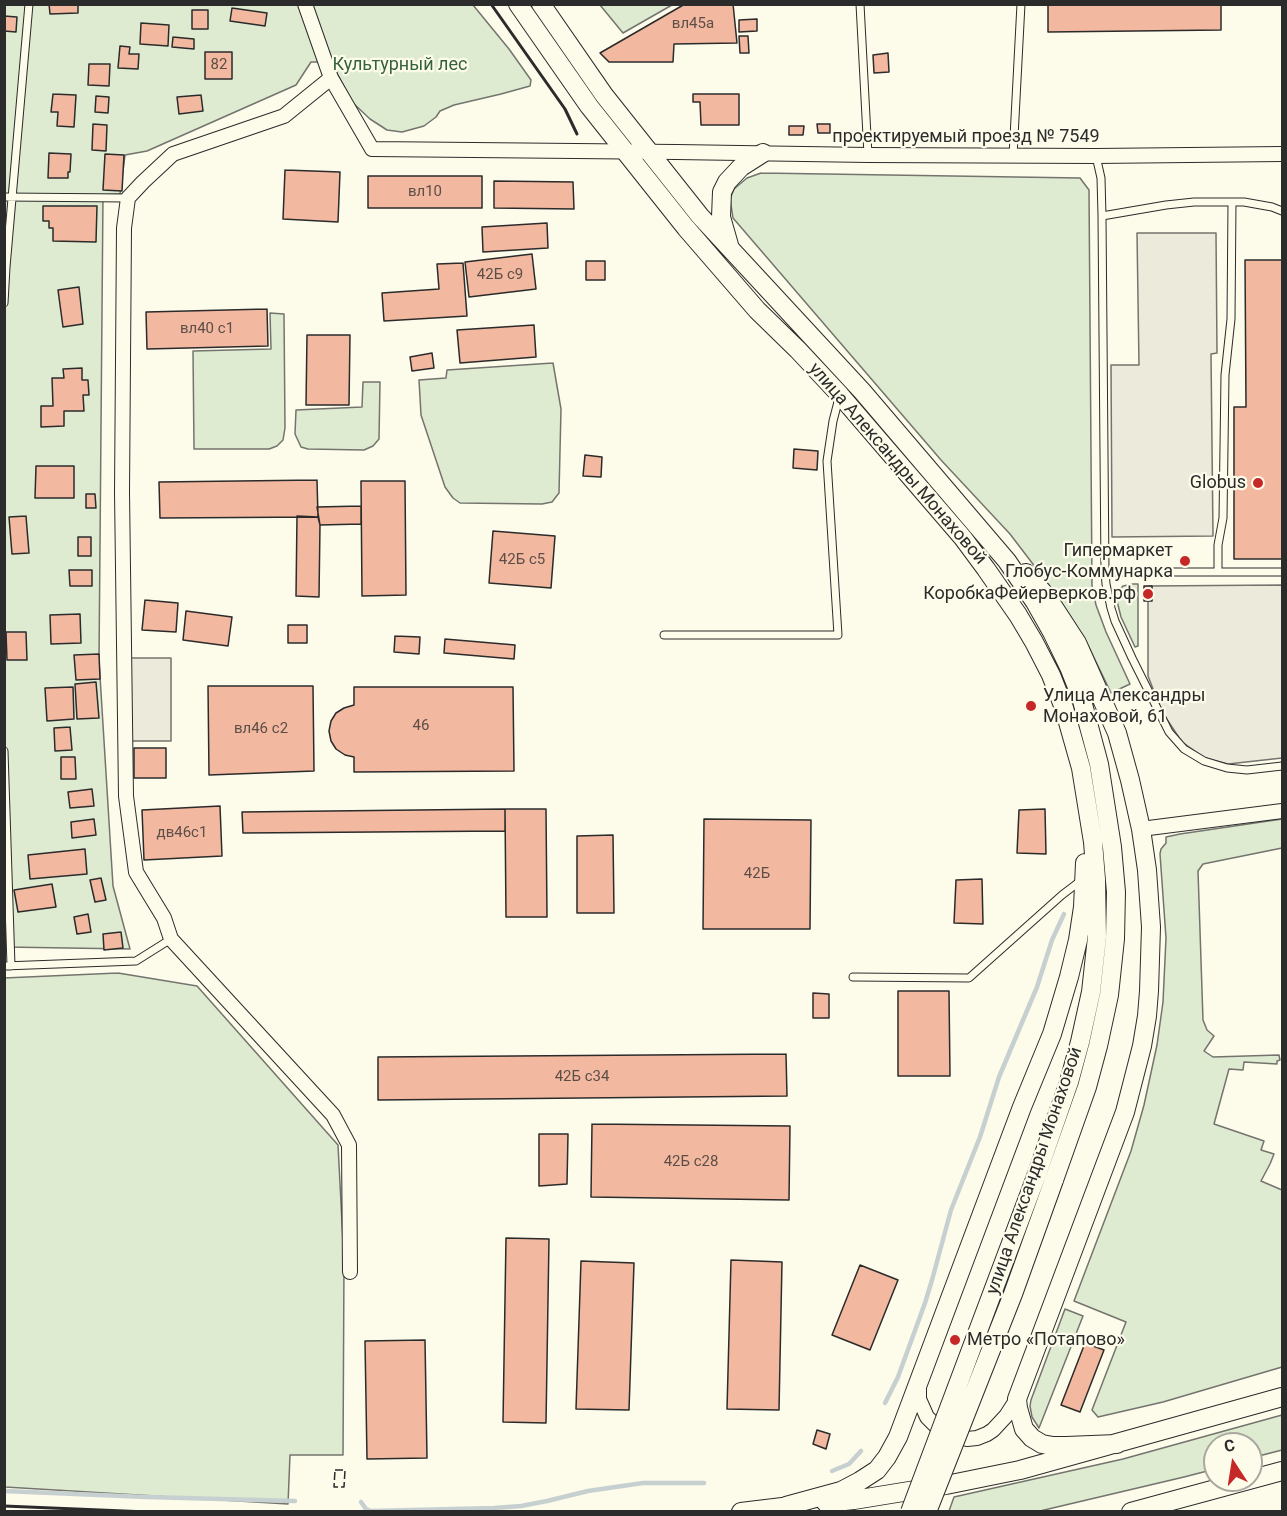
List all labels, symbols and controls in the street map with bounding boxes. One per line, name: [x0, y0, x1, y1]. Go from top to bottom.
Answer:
house number: вл45а: [672, 15, 714, 33]
park label: Культурный лес: [333, 54, 467, 76]
house number: 82: [211, 56, 227, 74]
street label: проектируемый проезд № 7549: [832, 126, 1100, 148]
house number: вл10: [408, 183, 442, 201]
house number: 42Б c9: [477, 266, 523, 284]
house number: вл40 с1: [180, 320, 234, 338]
street label: улица Александры Монаховой: [803, 359, 991, 569]
place label: Globus: [1190, 472, 1246, 494]
marker: Globus: [1251, 476, 1265, 490]
place label: Гипермаркет Глобус-Коммунарка: [1005, 540, 1173, 582]
house number: 42Б с5: [499, 551, 545, 569]
marker: Гипермаркет Глобус-Коммунарка: [1178, 554, 1192, 568]
place label: КоробкаФейерверков.рф: [923, 583, 1136, 605]
marker: КоробкаФейерверков.рф: [1141, 587, 1155, 601]
place label: Улица Александры Монаховой, 61: [1043, 685, 1205, 728]
marker: Улица Александры Монаховой, 61: [1024, 699, 1038, 713]
house number: 46: [413, 717, 429, 735]
house number: вл46 с2: [234, 720, 288, 738]
house number: дв46с1: [157, 824, 207, 842]
house number: 42Б: [744, 865, 770, 883]
street label: улица Александры Монаховой: [982, 1044, 1088, 1298]
house number: 42Б с34: [555, 1068, 609, 1086]
house number: 42Б с28: [664, 1153, 718, 1171]
place label: Метро «Потапово»: [967, 1329, 1125, 1351]
marker: Метро «Потапово»: [948, 1333, 962, 1347]
north arrow: [1203, 1432, 1263, 1492]
text: С: [1222, 1435, 1237, 1456]

